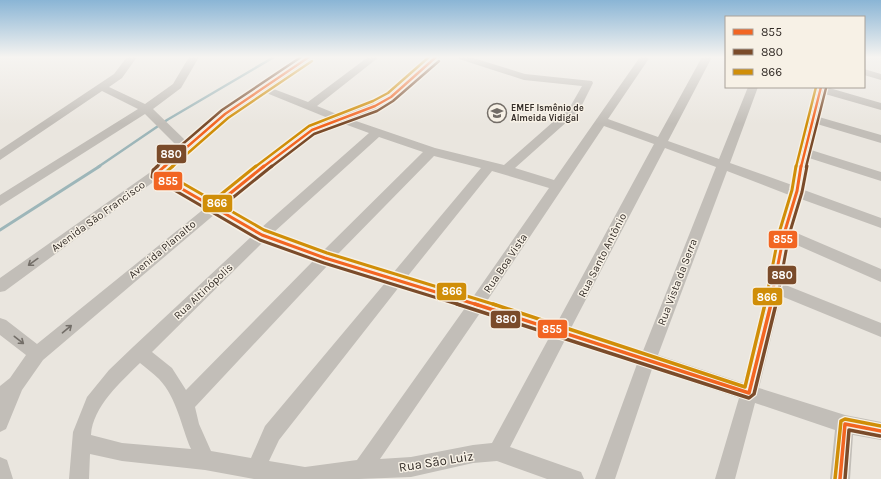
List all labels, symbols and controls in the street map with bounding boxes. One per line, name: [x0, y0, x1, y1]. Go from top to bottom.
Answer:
legend: [725, 16, 865, 88]
text: 855: [761, 25, 782, 39]
text: 880: [761, 45, 783, 59]
text: 866: [761, 65, 782, 79]
school or university icon: EMEF Ismênio de Almeida Vidigal: [486, 102, 508, 124]
place label: EMEF Ismênio de Almeida Vidigal: [511, 103, 584, 123]
line badge: 880: [156, 144, 187, 164]
text: 880: [160, 148, 182, 161]
line badge: 855: [153, 171, 183, 191]
text: 855: [158, 175, 178, 188]
street label: Avenida São Francisco: [49, 178, 148, 255]
line badge: 866: [202, 194, 233, 213]
text: 866: [207, 197, 228, 210]
street label: Rua Santo Antônio: [575, 211, 629, 300]
street label: Avenida Planalto: [126, 218, 198, 281]
line badge: 855: [768, 230, 798, 249]
street label: Rua Boa Vista: [481, 231, 530, 296]
text: 855: [773, 233, 793, 246]
street label: Rua Vista da Serra: [655, 237, 700, 327]
one-way arrow: [28, 258, 39, 266]
street label: Rua Altinópolis: [171, 261, 236, 322]
line badge: 880: [767, 265, 797, 285]
text: 880: [771, 269, 793, 282]
line badge: 866: [436, 282, 467, 301]
text: 866: [442, 285, 463, 298]
line badge: 866: [752, 287, 783, 306]
text: 866: [757, 291, 778, 304]
line badge: 880: [490, 310, 521, 329]
text: 880: [495, 313, 517, 326]
line badge: 855: [537, 319, 568, 339]
text: 855: [542, 323, 562, 336]
one-way arrow: [62, 324, 72, 333]
one-way arrow: [13, 335, 24, 344]
street label: Rua São Luiz: [398, 448, 474, 475]

